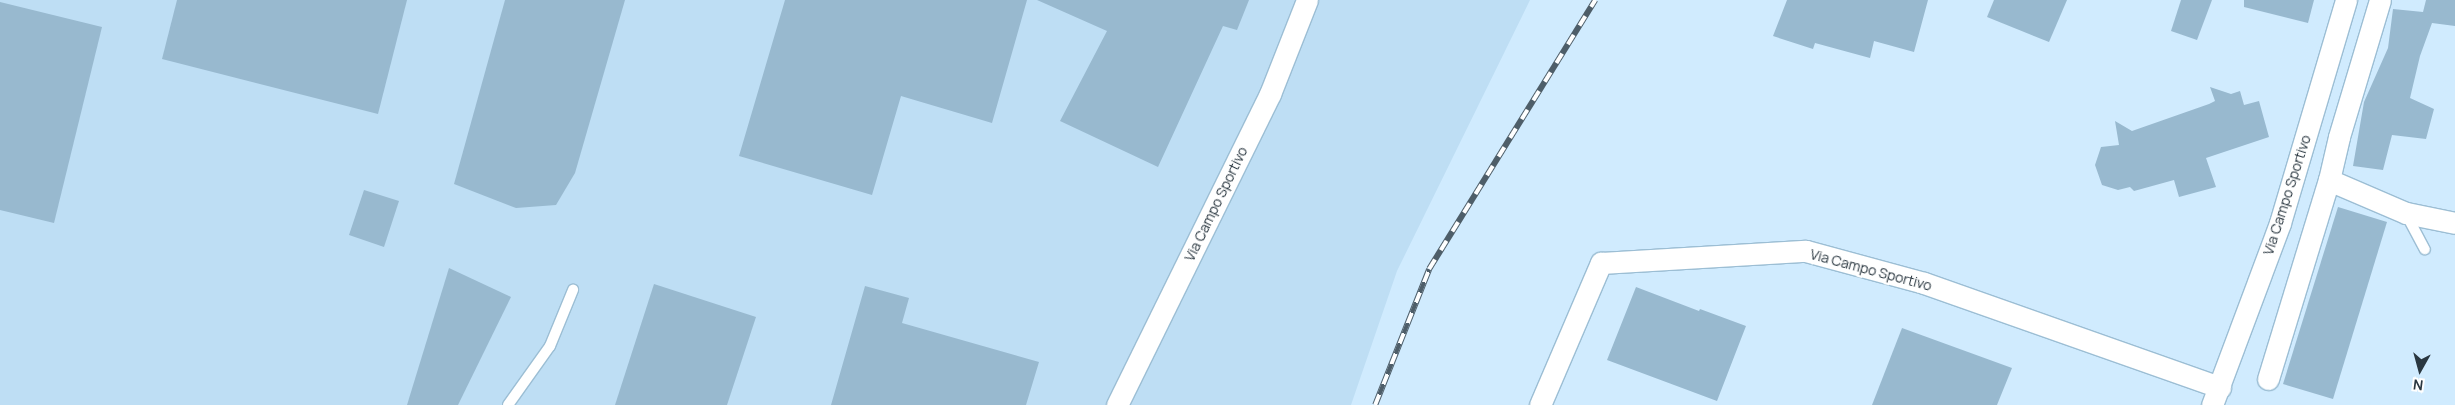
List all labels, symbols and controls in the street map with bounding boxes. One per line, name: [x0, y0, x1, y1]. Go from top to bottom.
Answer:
street label: Via Campo Sportivo: [2260, 133, 2314, 257]
street label: Via Campo Sportivo: [1181, 144, 1251, 264]
street label: Via Campo Sportivo: [1808, 246, 1934, 294]
north arrow: [2395, 345, 2445, 395]
text: N: [2412, 375, 2424, 395]

